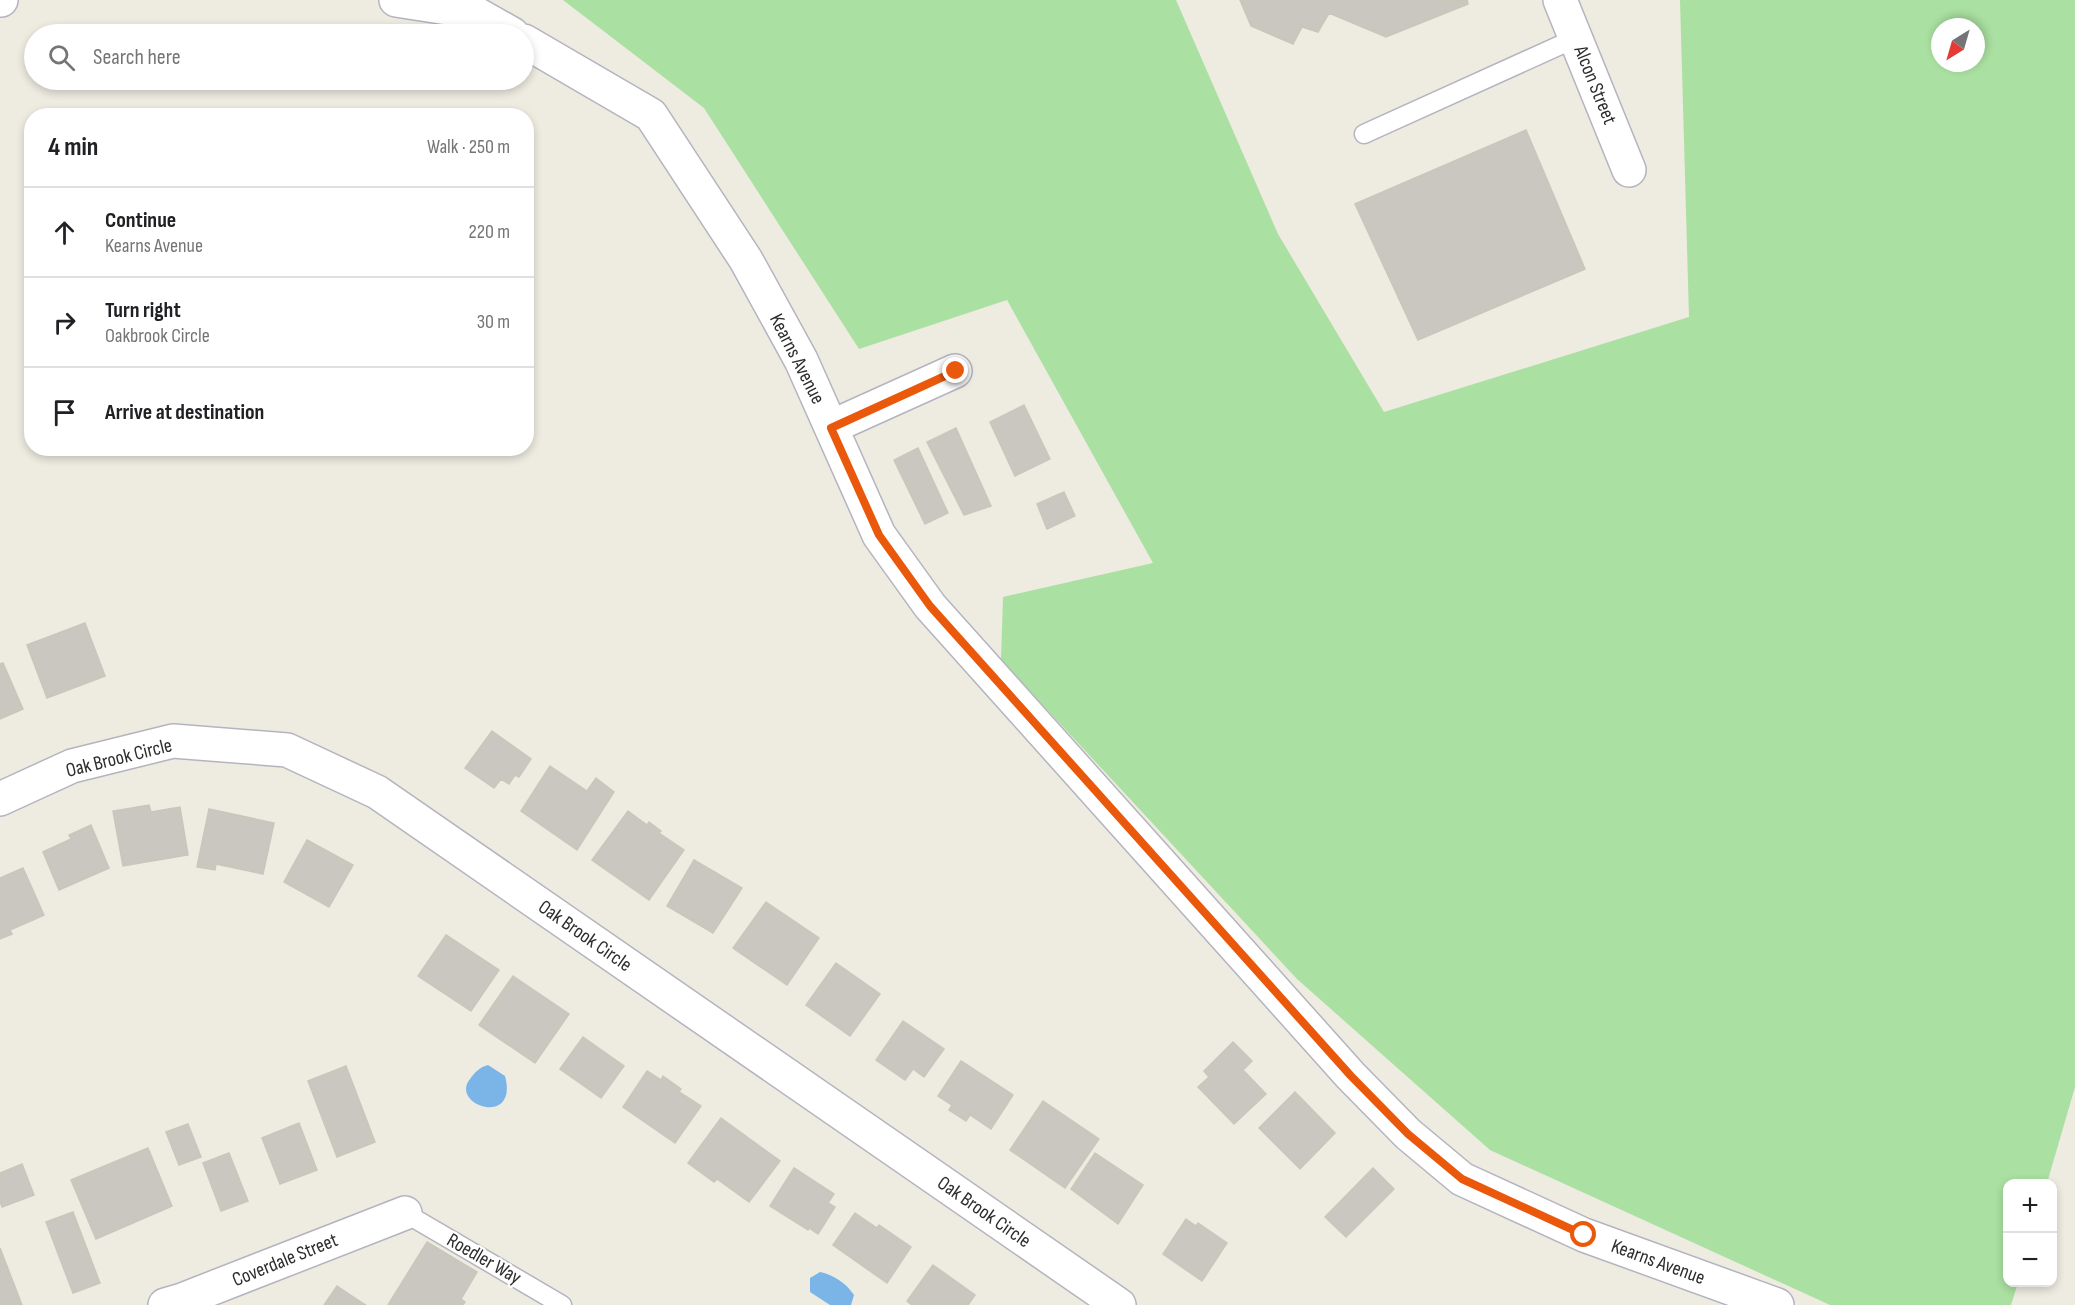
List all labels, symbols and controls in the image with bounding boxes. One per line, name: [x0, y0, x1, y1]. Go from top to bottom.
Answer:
north arrow: [1931, 18, 1985, 72]
search box: [24, 24, 534, 90]
icon: search: [45, 41, 78, 74]
street label: Alcon Street: [1568, 41, 1622, 128]
text: Search here: [93, 44, 180, 71]
text: 4 min: [48, 132, 98, 163]
text: Walk · 250 m: [427, 135, 510, 159]
text: Continue: [105, 207, 176, 234]
icon: ahead: [48, 216, 81, 249]
text: 220 m: [469, 220, 510, 244]
text: Kearns Avenue: [105, 234, 203, 258]
text: Turn right: [105, 297, 181, 324]
icon: right: [48, 306, 81, 339]
text: 30 m: [477, 310, 510, 334]
street label: Kearns Avenue: [764, 310, 830, 408]
text: Oakbrook Circle: [105, 324, 210, 348]
route end: [942, 357, 968, 383]
icon: arrive: [48, 396, 81, 429]
text: Arrive at destination: [105, 399, 264, 426]
street label: Oak Brook Circle: [63, 733, 175, 783]
street label: Oak Brook Circle: [534, 895, 636, 977]
street label: Oak Brook Circle: [933, 1171, 1035, 1253]
map controls: [2003, 1179, 2057, 1287]
button: +: [2003, 1179, 2057, 1233]
route start: [1570, 1221, 1596, 1247]
street label: Coverdale Street: [229, 1228, 341, 1292]
street label: Roedler Way: [442, 1228, 526, 1290]
button: −: [2003, 1233, 2057, 1287]
street label: Kearns Avenue: [1608, 1234, 1708, 1290]

